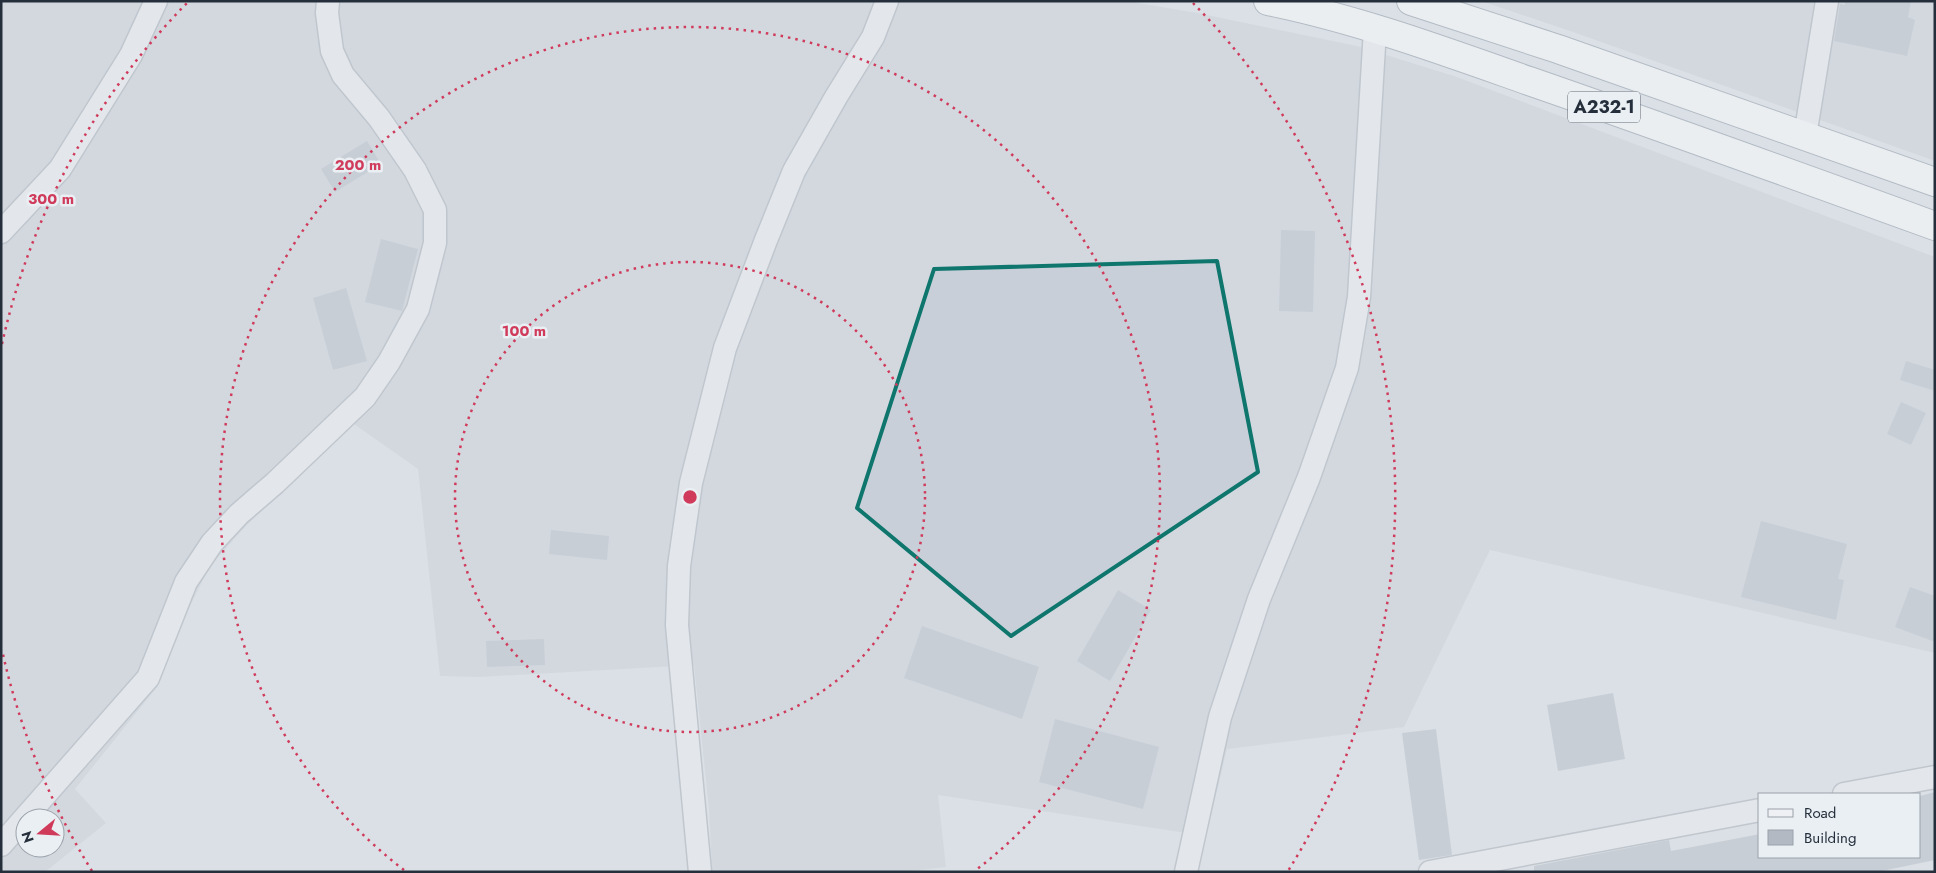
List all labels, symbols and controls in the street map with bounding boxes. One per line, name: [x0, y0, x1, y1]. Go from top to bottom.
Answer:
road number: A232-1: [1568, 91, 1640, 122]
text: 200 m: [335, 154, 381, 176]
text: 300 m: [28, 188, 74, 210]
text: 100 m: [502, 320, 546, 342]
centre of rings: [681, 488, 699, 506]
legend: [1758, 793, 1921, 858]
text: Road: [1804, 802, 1836, 824]
north arrow: [15, 808, 65, 858]
text: Building: [1804, 827, 1856, 849]
text: N: [16, 829, 39, 845]

